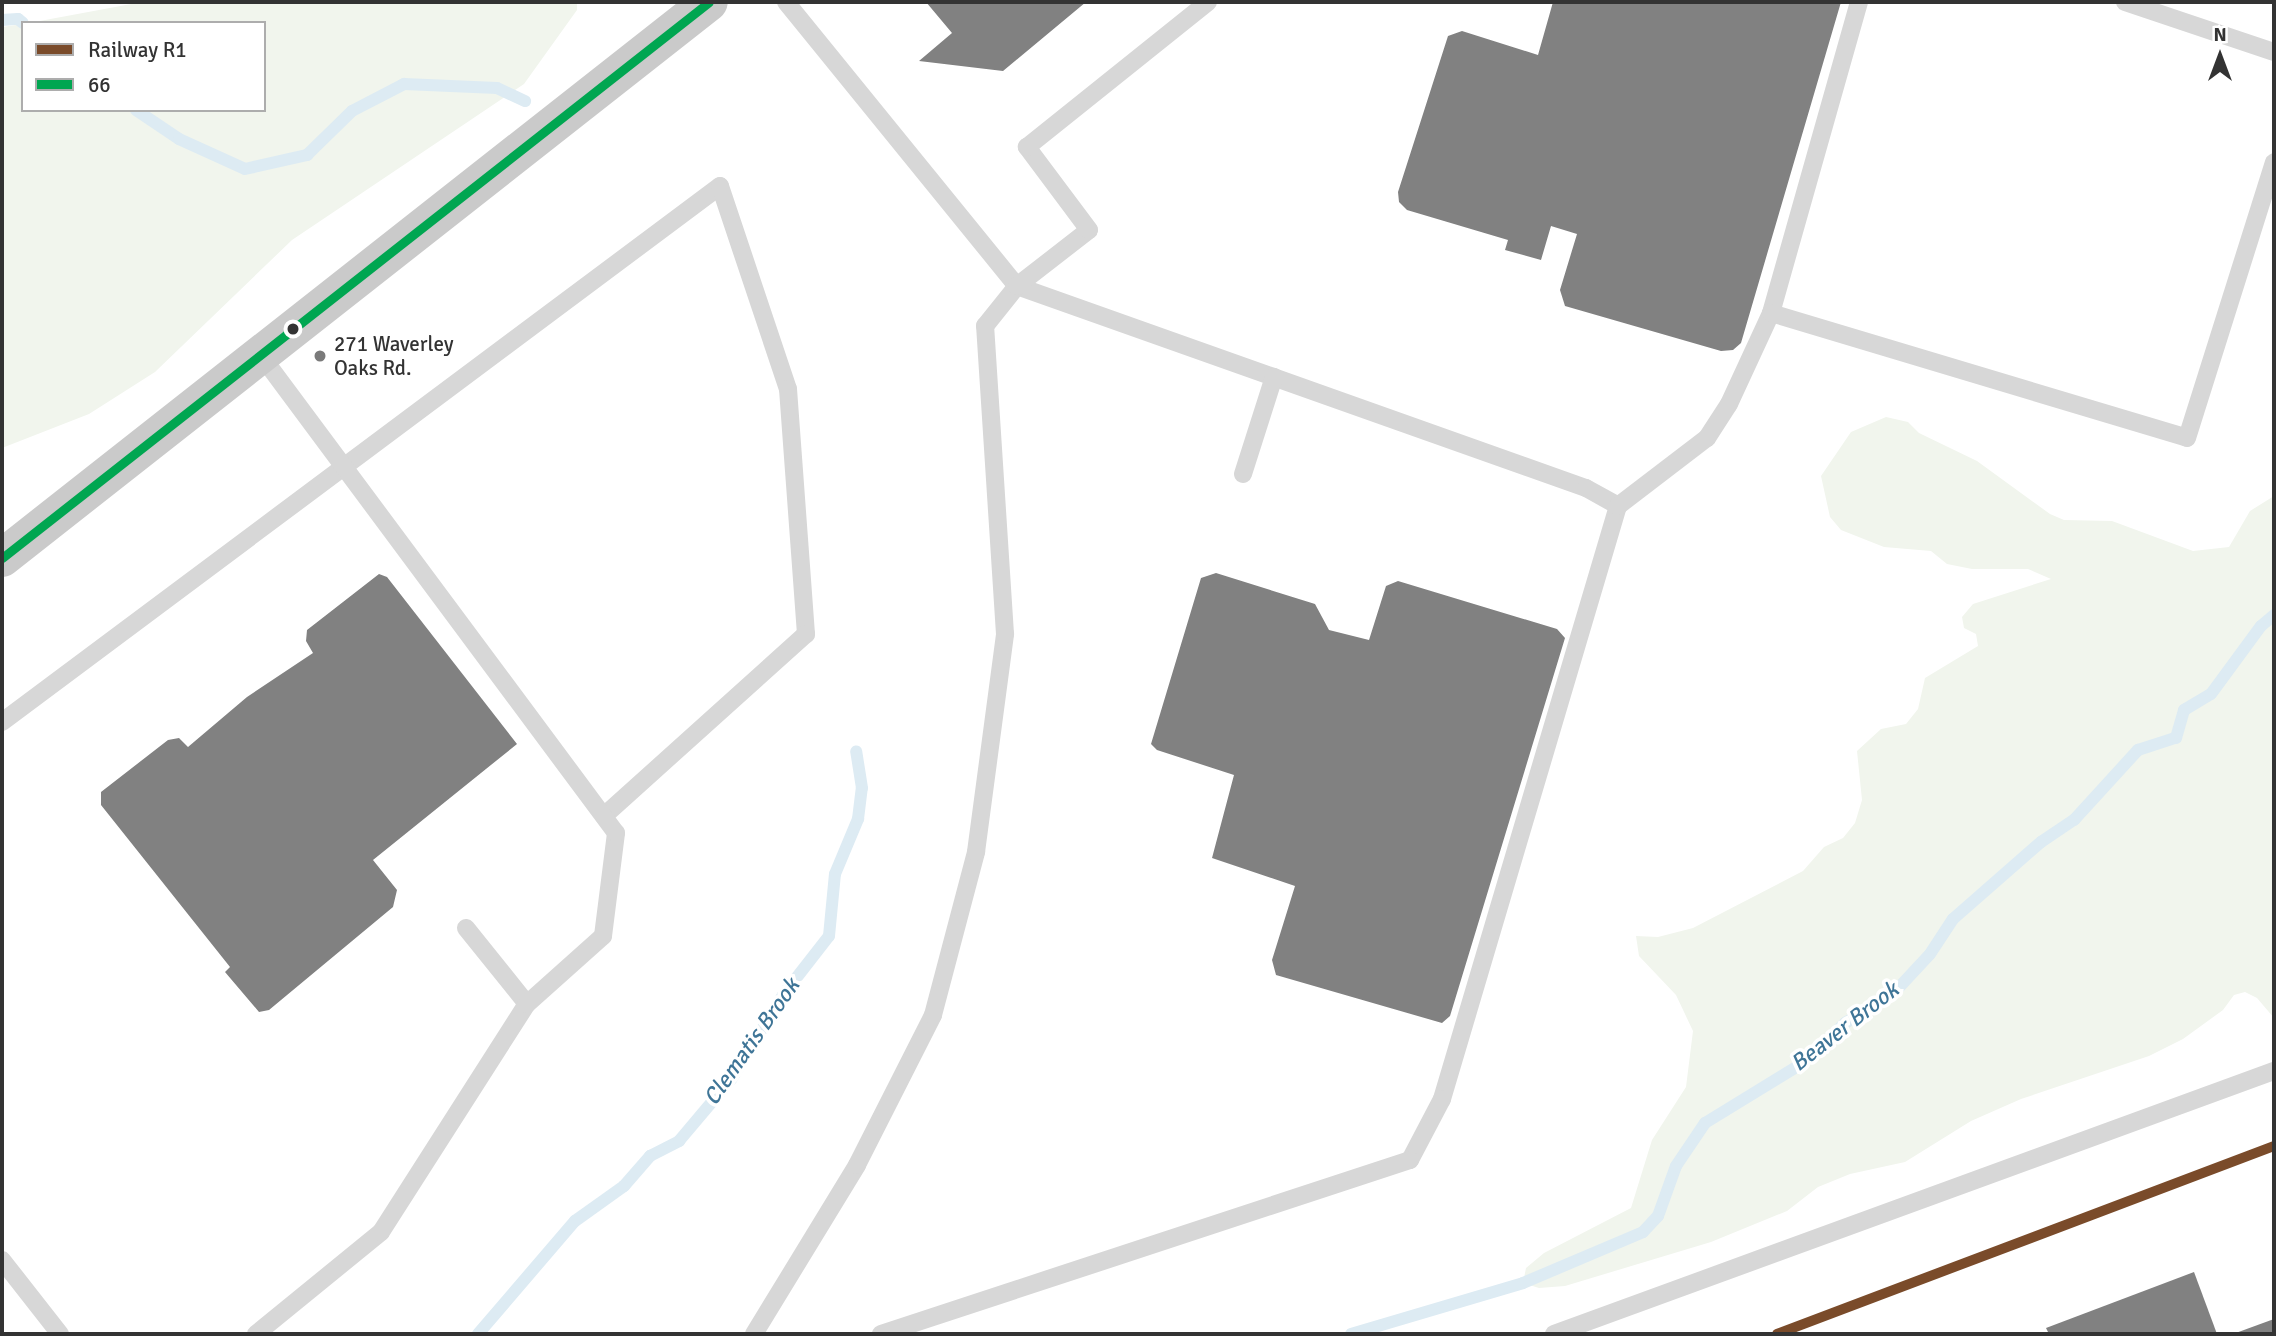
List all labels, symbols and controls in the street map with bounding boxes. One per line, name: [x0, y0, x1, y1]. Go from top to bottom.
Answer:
legend: [21, 21, 266, 112]
north arrow: [2185, 21, 2255, 91]
text: N: [2213, 23, 2227, 47]
text: Railway R1: [88, 37, 187, 63]
text: 66: [88, 72, 111, 98]
unlabelled marker: [286, 322, 300, 336]
place label: 271 Waverley Oaks Rd.: [334, 331, 454, 381]
marker: 271 Waverley Oaks Rd.: [312, 348, 328, 364]
water label: Clematis Brook: [698, 973, 806, 1111]
water label: Beaver Brook: [1786, 976, 1904, 1078]

